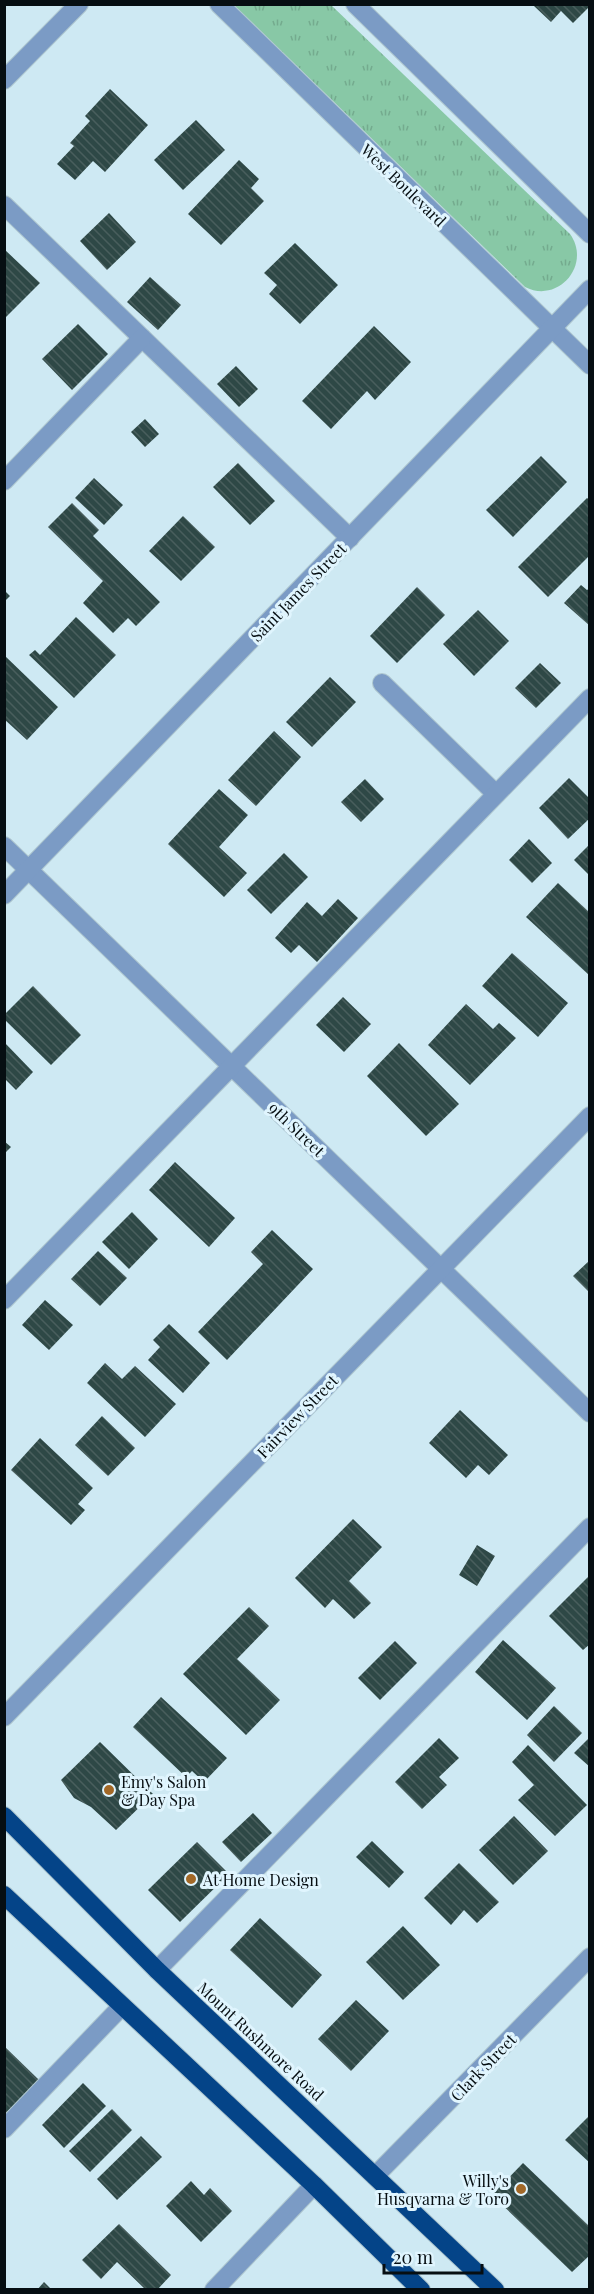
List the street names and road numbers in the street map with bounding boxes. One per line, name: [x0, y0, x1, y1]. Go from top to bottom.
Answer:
street label: West Boulevard: [356, 138, 451, 231]
street label: Saint James Street: [245, 538, 351, 646]
street label: 9th Street: [264, 1097, 330, 1161]
street label: Fairview Street: [252, 1370, 342, 1462]
street label: Mount Rushmore Road: [193, 1977, 329, 2105]
street label: Clark Street: [446, 2029, 521, 2105]

